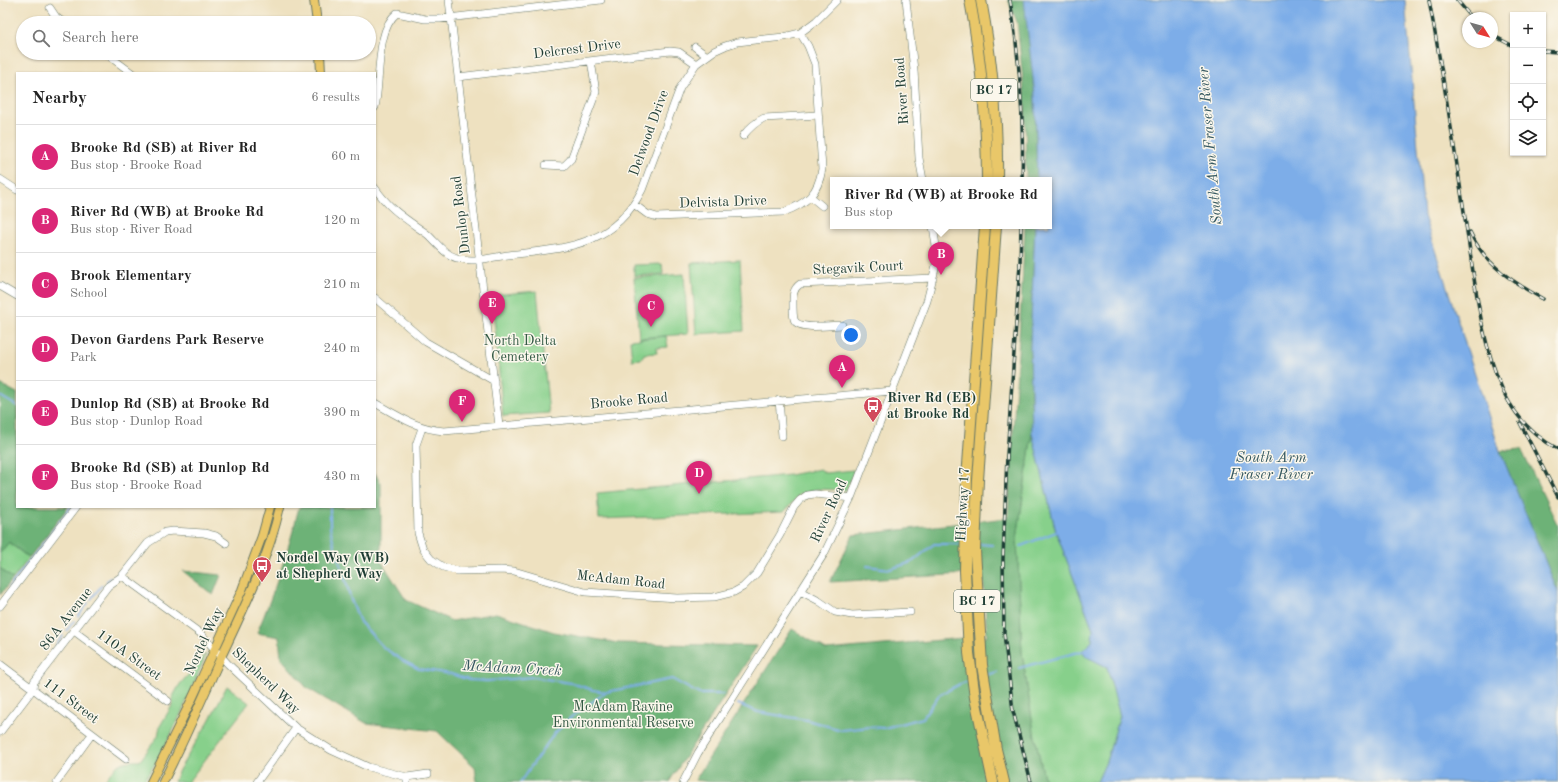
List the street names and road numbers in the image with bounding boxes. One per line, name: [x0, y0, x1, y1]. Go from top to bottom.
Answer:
street label: Delcrest Drive: [532, 37, 622, 61]
street label: River Road: [893, 57, 911, 125]
road number: BC 17: [971, 79, 1017, 101]
street label: Delwood Drive: [627, 88, 671, 178]
street label: Dunlop Road: [449, 175, 473, 255]
street label: Delvista Drive: [679, 193, 767, 211]
street label: Stegavik Court: [812, 259, 904, 277]
street label: Brooke Road: [589, 391, 669, 411]
street label: Highway 17: [954, 466, 972, 542]
street label: River Road: [808, 477, 850, 545]
street label: McAdam Road: [576, 568, 666, 592]
street label: 86A Avenue: [37, 585, 95, 653]
road number: BC 17: [954, 590, 1000, 612]
street label: Nordel Way: [182, 605, 226, 677]
street label: 110A Street: [94, 627, 164, 683]
street label: Shepherd Way: [229, 645, 303, 717]
street label: 111 Street: [41, 676, 101, 726]

